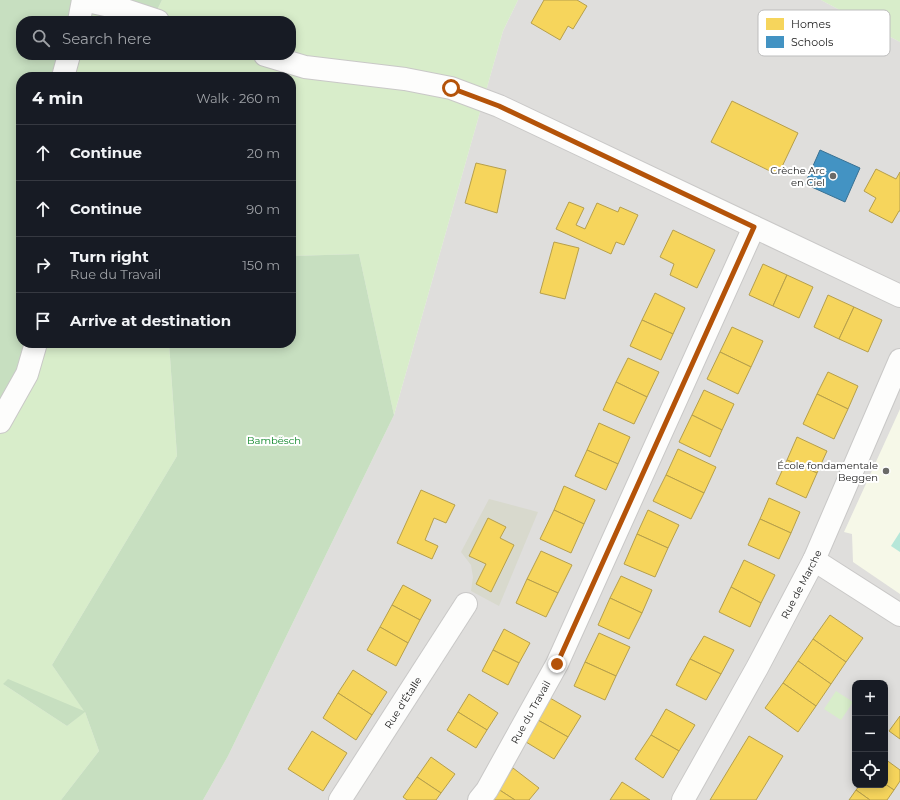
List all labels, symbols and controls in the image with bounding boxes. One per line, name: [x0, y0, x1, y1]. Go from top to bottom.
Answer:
legend: [758, 10, 890, 56]
search box: [16, 16, 296, 60]
text: Homes: [791, 17, 831, 31]
icon: search: [30, 27, 52, 49]
text: Search here: [62, 29, 151, 48]
text: Schools: [791, 35, 834, 49]
route start: [442, 79, 460, 97]
text: 4 min: [32, 88, 83, 108]
text: Walk · 260 m: [196, 90, 280, 106]
icon: ahead: [32, 142, 54, 164]
text: Continue: [70, 143, 142, 162]
text: 20 m: [247, 145, 280, 161]
place label: Crèche Arc en Ciel: [770, 164, 825, 189]
marker: Crèche Arc en Ciel: [828, 171, 838, 181]
icon: ahead: [32, 198, 54, 220]
text: Continue: [70, 199, 142, 218]
text: 90 m: [246, 201, 280, 217]
text: Turn right: [70, 247, 149, 266]
icon: right: [32, 254, 54, 276]
text: 150 m: [242, 257, 280, 273]
text: Rue du Travail: [70, 266, 161, 282]
icon: arrive: [32, 310, 54, 332]
text: Arrive at destination: [70, 311, 231, 330]
park label: Bambësch: [247, 434, 301, 447]
place label: École fondamentale Beggen: [777, 459, 878, 484]
marker: École fondamentale Beggen: [881, 466, 891, 476]
street label: Rue de Marche: [778, 548, 825, 621]
route end: [548, 655, 566, 673]
street label: Rue d'Étalle: [382, 674, 425, 731]
street label: Rue du Travail: [508, 678, 554, 746]
map controls: [852, 680, 888, 788]
button: +: [852, 680, 888, 716]
button: −: [852, 716, 888, 752]
button: locate: [852, 752, 888, 788]

